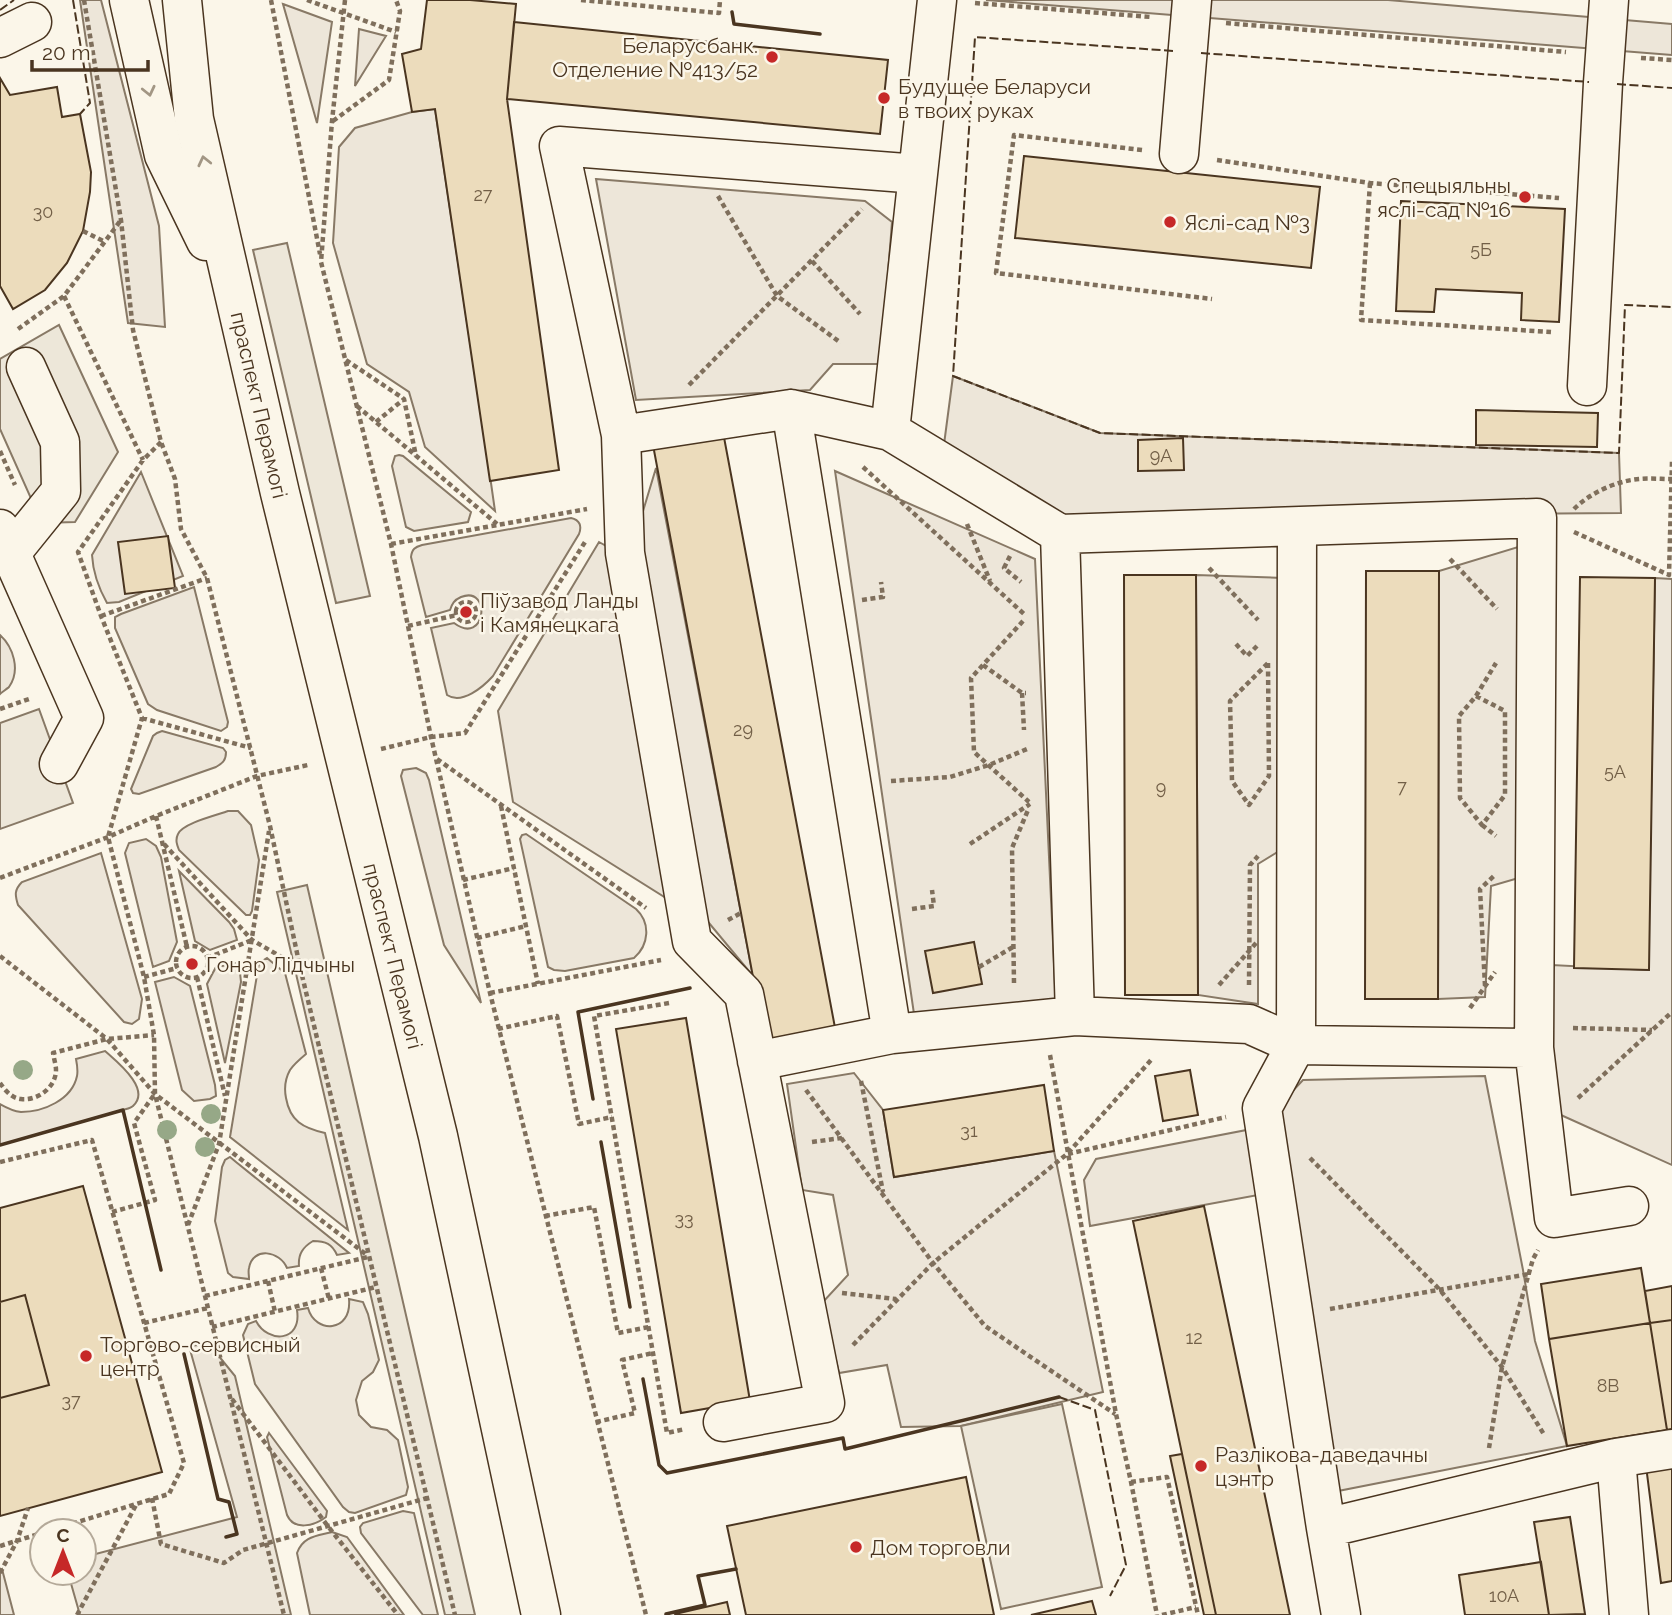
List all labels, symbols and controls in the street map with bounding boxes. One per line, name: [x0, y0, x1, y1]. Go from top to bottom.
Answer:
scale bar: [32, 28, 147, 72]
place label: Беларусбанк. Отделение №413/52: [552, 33, 758, 82]
text: 20 m: [42, 40, 90, 65]
marker: Беларусбанк. Отделение №413/52: [764, 49, 780, 65]
place label: Будущее Беларуси в твоих руках: [898, 74, 1091, 123]
one-way arrow: [141, 84, 155, 96]
marker: Будущее Беларуси в твоих руках: [876, 90, 892, 106]
one-way arrow: [197, 156, 212, 168]
place label: Спецыяльны яслі-сад №16: [1377, 173, 1511, 222]
house number: 27: [473, 184, 493, 205]
marker: Спецыяльны яслі-сад №16: [1517, 189, 1533, 205]
house number: 30: [33, 201, 53, 222]
place label: Яслі-сад №3: [1184, 210, 1310, 235]
marker: Яслі-сад №3: [1162, 214, 1178, 230]
house number: 5Б: [1470, 239, 1492, 260]
street label: праспект Перамогі: [226, 309, 293, 501]
house number: 9А: [1150, 445, 1172, 466]
place label: Піўзавод Ланды і Камянецкага: [480, 588, 639, 637]
marker: Піўзавод Ланды і Камянецкага: [458, 604, 474, 620]
house number: 29: [733, 719, 753, 740]
house number: 5А: [1604, 761, 1626, 782]
house number: 7: [1397, 776, 1407, 797]
house number: 9: [1156, 777, 1166, 798]
street label: праспект Перамогі: [359, 860, 429, 1051]
place label: Гонар Лідчыны: [206, 952, 355, 977]
marker: Гонар Лідчыны: [184, 956, 200, 972]
house number: 31: [960, 1120, 978, 1141]
house number: 33: [674, 1208, 694, 1229]
house number: 12: [1185, 1327, 1203, 1348]
place label: Торгово-сервисный центр: [100, 1332, 300, 1381]
marker: Торгово-сервисный центр: [78, 1348, 94, 1364]
house number: 8В: [1597, 1375, 1619, 1396]
house number: 37: [61, 1390, 81, 1411]
place label: Разлікова-даведачны цэнтр: [1215, 1442, 1428, 1491]
marker: Разлікова-даведачны цэнтр: [1193, 1458, 1209, 1474]
north arrow: [28, 1517, 98, 1587]
text: С: [56, 1524, 70, 1546]
place label: Дом торговли: [870, 1535, 1010, 1560]
marker: Дом торговли: [848, 1539, 864, 1555]
house number: 10А: [1489, 1585, 1519, 1606]

